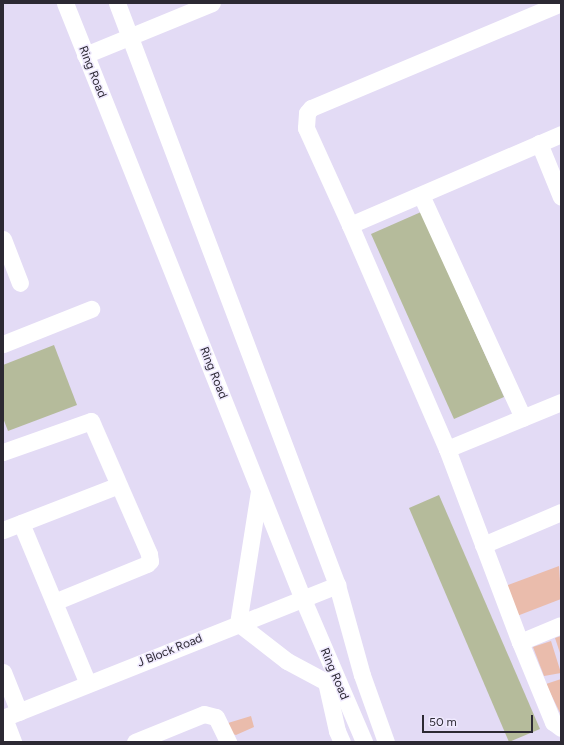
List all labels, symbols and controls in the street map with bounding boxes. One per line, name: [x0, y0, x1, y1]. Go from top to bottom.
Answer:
street label: Ring Road: [75, 44, 109, 100]
street label: Ring Road: [196, 345, 230, 401]
street label: J Block Road: [135, 631, 205, 671]
street label: Ring Road: [317, 646, 351, 702]
scale bar: [424, 707, 535, 733]
text: 50 m: [429, 715, 457, 729]

